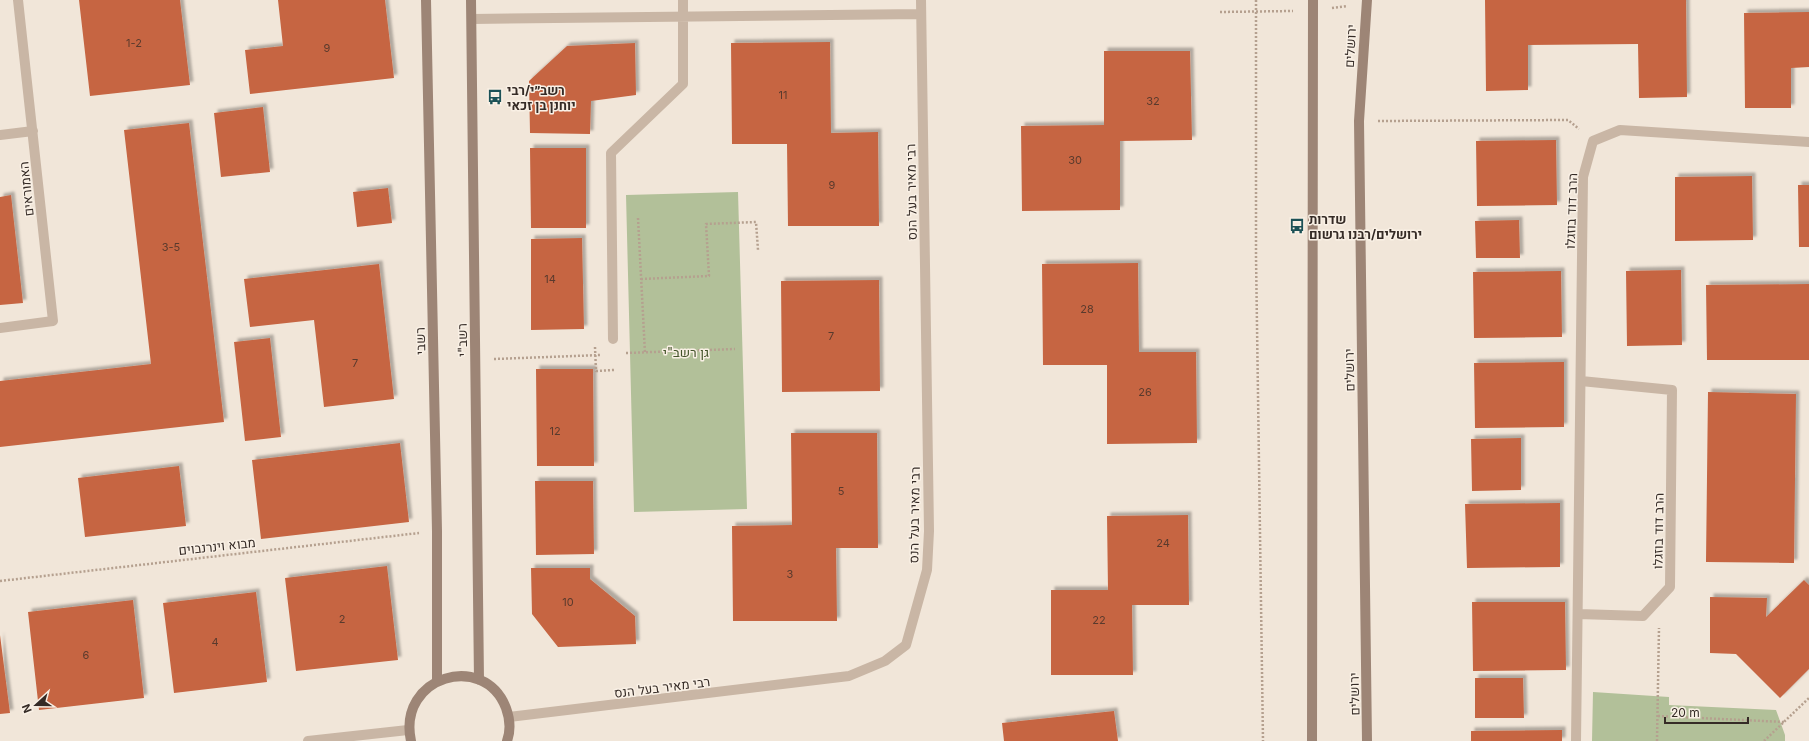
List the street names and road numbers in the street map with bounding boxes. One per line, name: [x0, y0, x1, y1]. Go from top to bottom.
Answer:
street label: ירושלים: [1341, 24, 1359, 68]
street label: רבי מאיר בעל הנס: [902, 144, 920, 240]
street label: האמוראים: [15, 161, 37, 217]
street label: הרב דוד בוזגלו: [1562, 173, 1580, 249]
street label: רשב"י: [454, 323, 470, 357]
street label: רשבי: [412, 327, 428, 355]
street label: ירושלים: [1341, 348, 1357, 392]
street label: רבי מאיר בעל הנס: [905, 467, 923, 563]
street label: הרב דוד בוזגלו: [1649, 493, 1667, 569]
street label: מבוא וינרנבוים: [178, 534, 256, 558]
street label: ירושלים: [1346, 672, 1362, 716]
street label: רבי מאיר בעל הנס: [613, 673, 711, 701]

